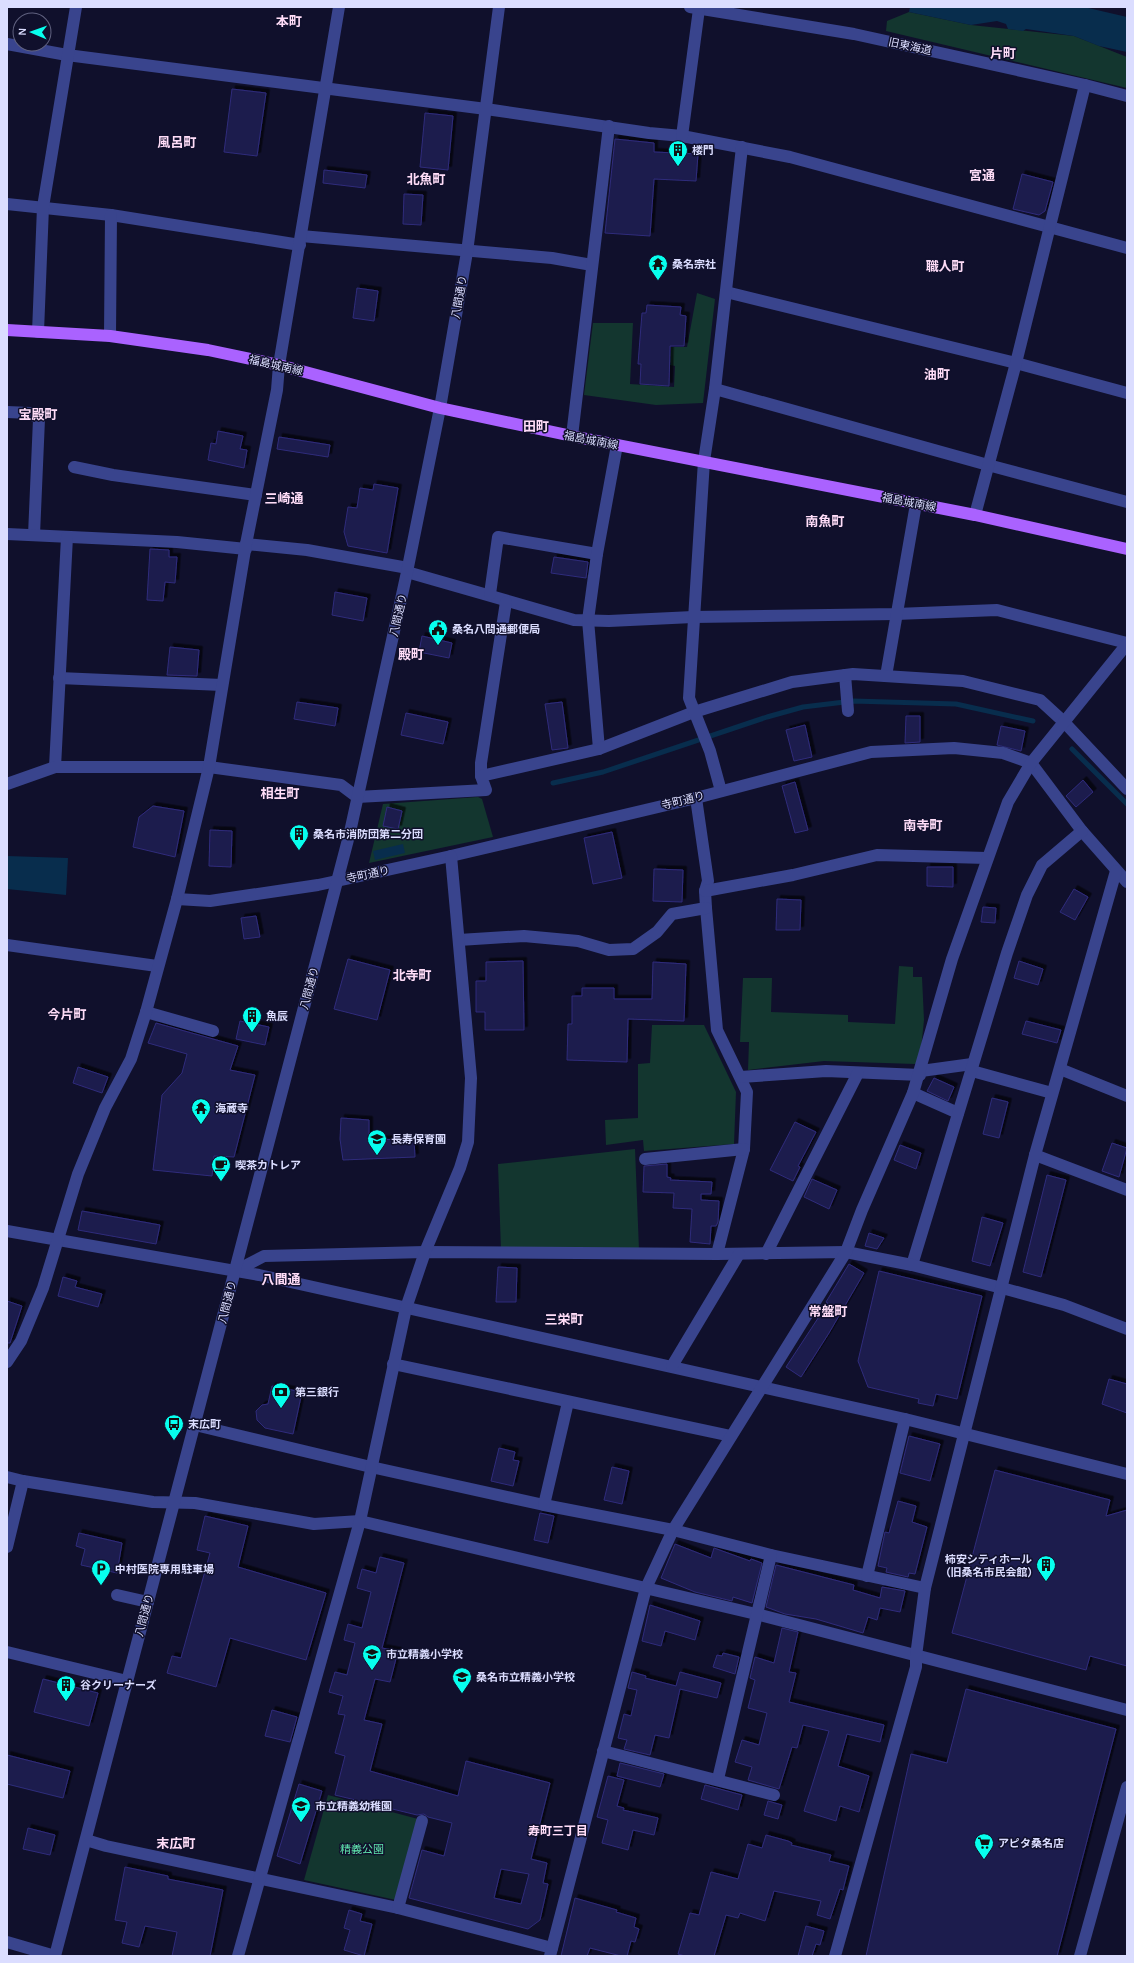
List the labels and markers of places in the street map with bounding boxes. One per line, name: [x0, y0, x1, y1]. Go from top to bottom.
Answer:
building icon: 楼門: [667, 139, 689, 167]
place label: 楼門: [692, 144, 714, 157]
temple icon: 桑名宗社: [647, 253, 669, 281]
place label: 桑名宗社: [672, 258, 716, 271]
public building icon: 桑名八間通郵便局: [427, 618, 449, 646]
place label: 桑名八間通郵便局: [452, 623, 540, 636]
building icon: 桑名市消防団第二分団: [288, 823, 310, 851]
place label: 桑名市消防団第二分団: [313, 828, 423, 841]
building icon: 魚辰: [241, 1005, 263, 1033]
place label: 魚辰: [266, 1010, 288, 1023]
temple icon: 海蔵寺: [190, 1097, 212, 1125]
place label: 海蔵寺: [215, 1102, 248, 1115]
school or university icon: 長寿保育園: [366, 1128, 388, 1156]
place label: 長寿保育園: [391, 1133, 446, 1146]
cafe icon: 喫茶カトレア: [210, 1154, 232, 1182]
place label: 喫茶カトレア: [235, 1159, 301, 1172]
bank icon: 第三銀行: [270, 1381, 292, 1409]
place label: 第三銀行: [295, 1386, 339, 1399]
bus stop icon: 末広町: [163, 1413, 185, 1441]
place label: 末広町: [188, 1418, 221, 1431]
place label: 柿安シティホール (旧桑名市民会館): [945, 1553, 1032, 1579]
building icon: 柿安シティホール (旧桑名市民会館): [1035, 1554, 1057, 1582]
parking icon: 中村医院専用駐車場: [90, 1558, 112, 1586]
place label: 中村医院専用駐車場: [115, 1563, 214, 1576]
school or university icon: 市立精義小学校: [361, 1643, 383, 1671]
place label: 市立精義小学校: [386, 1648, 463, 1661]
school or university icon: 桑名市立精義小学校: [451, 1666, 473, 1694]
place label: 桑名市立精義小学校: [476, 1671, 575, 1684]
building icon: 谷クリーナーズ: [55, 1674, 77, 1702]
place label: 谷クリーナーズ: [80, 1679, 156, 1692]
school or university icon: 市立精義幼稚園: [290, 1795, 312, 1823]
place label: 市立精義幼稚園: [315, 1800, 392, 1813]
supermarket icon: アピタ桑名店: [973, 1832, 995, 1860]
place label: アピタ桑名店: [998, 1837, 1064, 1850]

